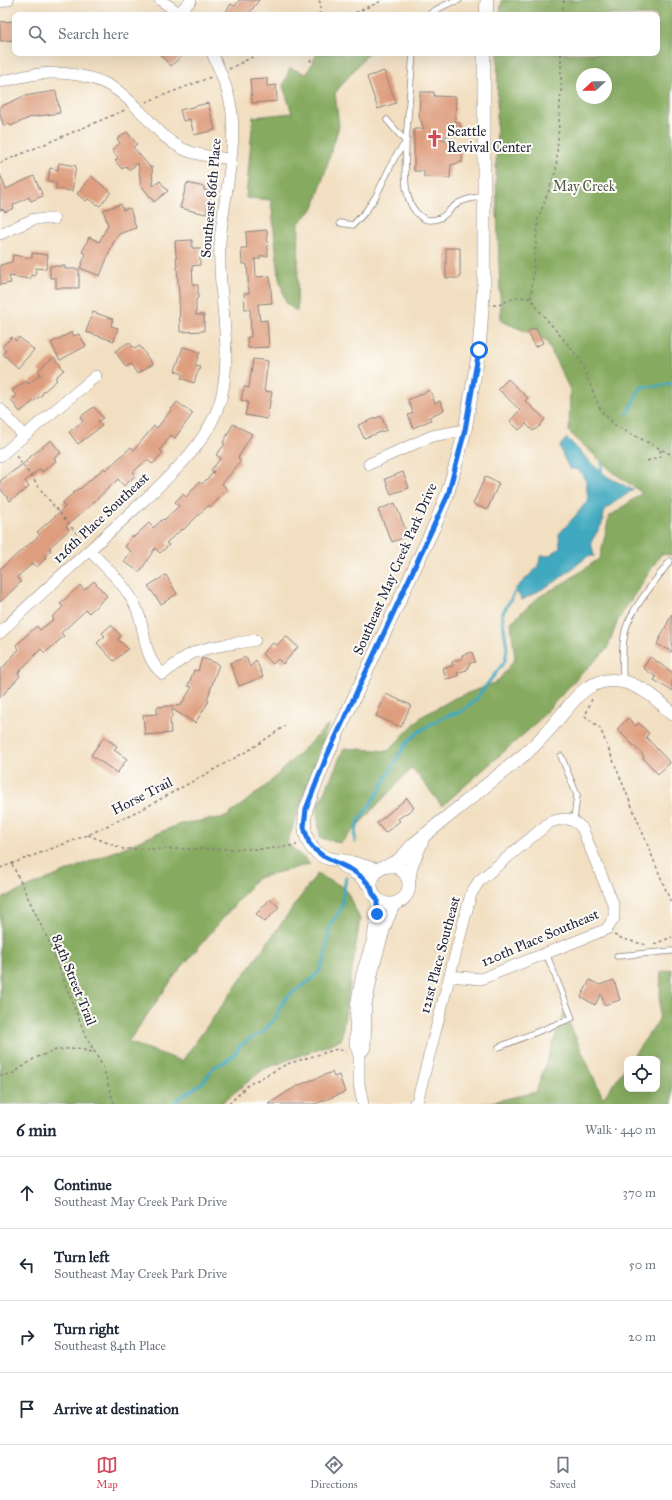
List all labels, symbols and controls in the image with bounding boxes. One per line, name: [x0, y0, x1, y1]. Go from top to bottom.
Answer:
search box: [12, 12, 660, 56]
icon: search: [26, 23, 48, 45]
text: Search here: [58, 25, 129, 43]
north arrow: [576, 68, 612, 104]
place label: Seattle Revival Center: [447, 123, 532, 156]
church icon: Seattle Revival Center: [424, 129, 444, 149]
street label: Southeast 86th Place: [197, 137, 225, 259]
park label: May Creek: [553, 178, 616, 195]
route start: [470, 341, 488, 359]
street label: 126th Place Southeast: [49, 469, 153, 567]
street label: Southeast May Creek Park Drive: [349, 480, 441, 658]
street label: Horse Trail: [109, 773, 176, 819]
street label: 121st Place Southeast: [416, 894, 464, 1015]
route end: [368, 905, 386, 923]
street label: 120th Place Southeast: [479, 906, 601, 970]
street label: 84th Street Trail: [48, 932, 100, 1028]
map controls: [624, 1056, 660, 1092]
button: locate: [624, 1056, 660, 1092]
text: 6 min: [16, 1120, 57, 1141]
text: Walk · 440 m: [585, 1122, 656, 1138]
text: Continue: [54, 1176, 112, 1194]
icon: ahead: [16, 1182, 38, 1204]
text: 370 m: [623, 1185, 656, 1201]
text: Southeast May Creek Park Drive: [54, 1194, 227, 1210]
text: Turn left: [54, 1248, 110, 1266]
icon: left: [16, 1254, 38, 1276]
text: 50 m: [629, 1257, 656, 1273]
text: Southeast May Creek Park Drive: [54, 1266, 227, 1282]
text: Turn right: [54, 1320, 119, 1338]
icon: right: [16, 1326, 38, 1348]
text: 20 m: [628, 1329, 656, 1345]
text: Southeast 84th Place: [54, 1338, 166, 1354]
icon: arrive: [16, 1398, 38, 1420]
text: Arrive at destination: [54, 1400, 179, 1418]
tab: Map: [96, 1454, 118, 1491]
tab: Directions: [310, 1454, 358, 1491]
tab: Saved: [550, 1454, 576, 1491]

